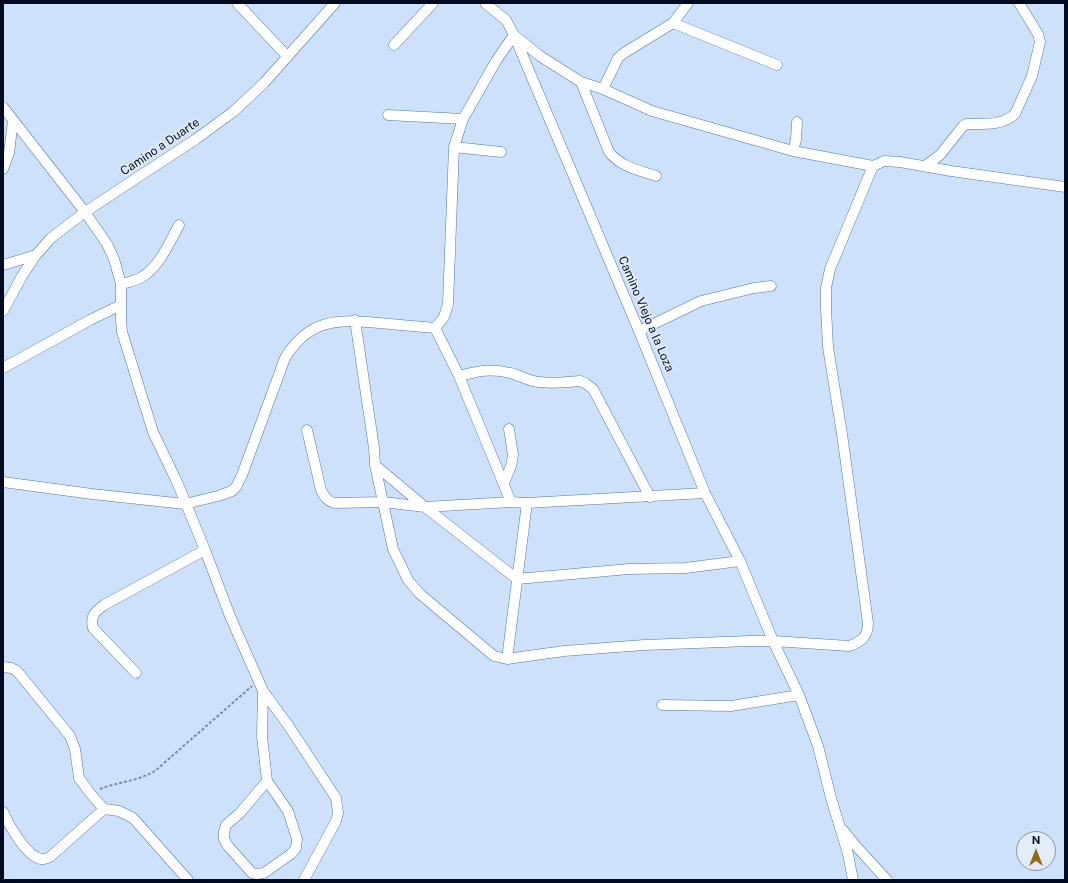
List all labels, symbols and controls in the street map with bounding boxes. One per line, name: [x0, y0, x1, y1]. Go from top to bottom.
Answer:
street label: Camino a Duarte: [118, 115, 202, 179]
street label: Camino Viejo a la Loza: [615, 254, 677, 374]
north arrow: [1016, 831, 1056, 871]
text: N: [1032, 834, 1040, 846]

